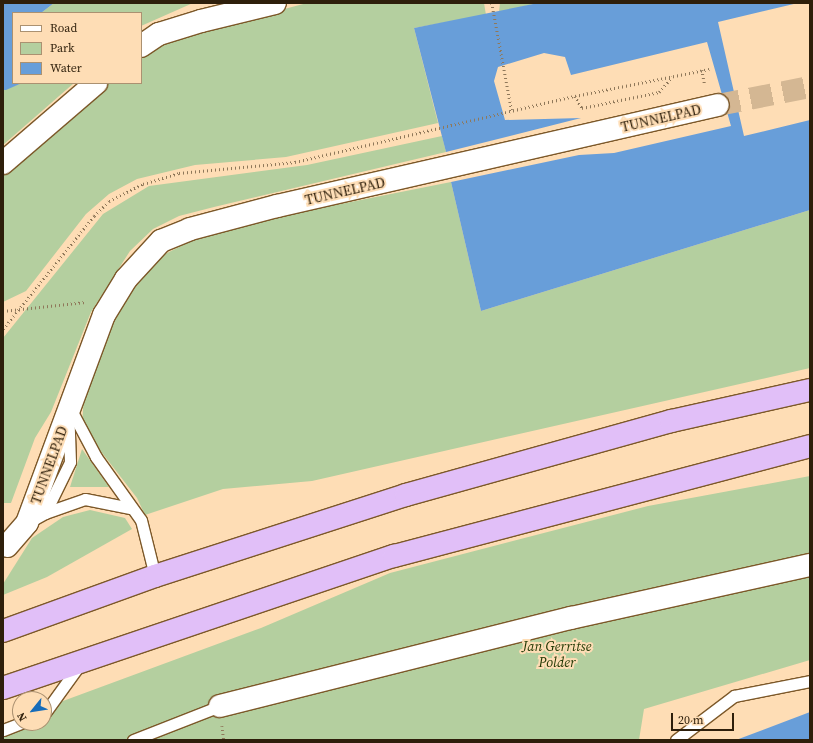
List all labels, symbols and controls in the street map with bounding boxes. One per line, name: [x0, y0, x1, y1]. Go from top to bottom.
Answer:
legend: [12, 12, 142, 84]
text: Road: [50, 20, 77, 36]
text: Park: [50, 40, 75, 56]
text: Water: [50, 60, 82, 76]
street label: TUNNELPAD: [619, 101, 703, 135]
street label: TUNNELPAD: [303, 174, 387, 208]
street label: TUNNELPAD: [27, 424, 71, 506]
park label: Jan Gerritse Polder: [523, 638, 591, 670]
north arrow: [12, 691, 52, 731]
scale bar: [673, 705, 736, 731]
text: N: [14, 710, 31, 724]
text: 20 m: [678, 712, 704, 728]

